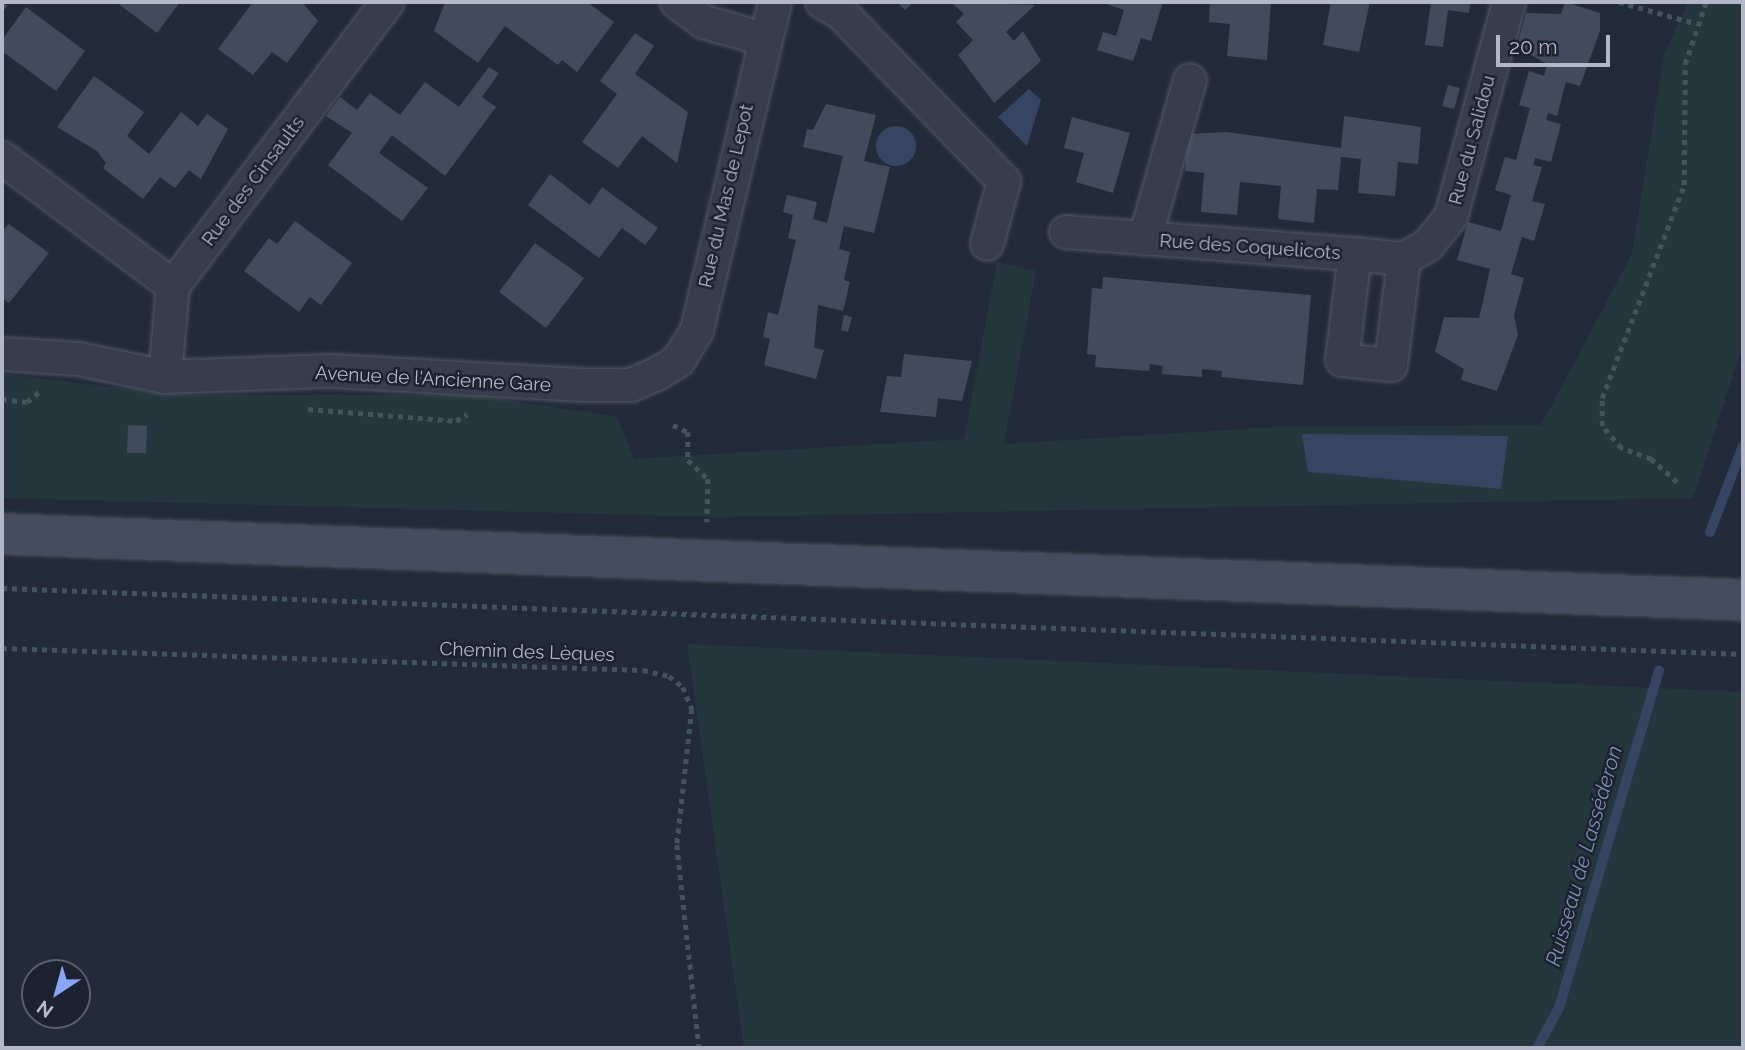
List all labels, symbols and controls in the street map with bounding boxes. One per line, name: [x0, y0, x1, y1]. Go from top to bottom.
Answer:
scale bar: [1500, 21, 1614, 65]
text: 20 m: [1509, 34, 1557, 59]
street label: Rue du Salidou: [1444, 73, 1500, 207]
street label: Rue du Mas de Lepot: [694, 102, 758, 290]
street label: Rue des Cinsaults: [197, 112, 309, 250]
street label: Rue des Coquelicots: [1159, 229, 1341, 265]
street label: Avenue de l'Ancienne Gare: [315, 361, 551, 397]
street label: Chemin des Lèques: [439, 638, 615, 666]
water label: Ruisseau de Lasséderon: [1540, 743, 1628, 969]
north arrow: [21, 959, 91, 1029]
text: N: [33, 996, 57, 1023]

